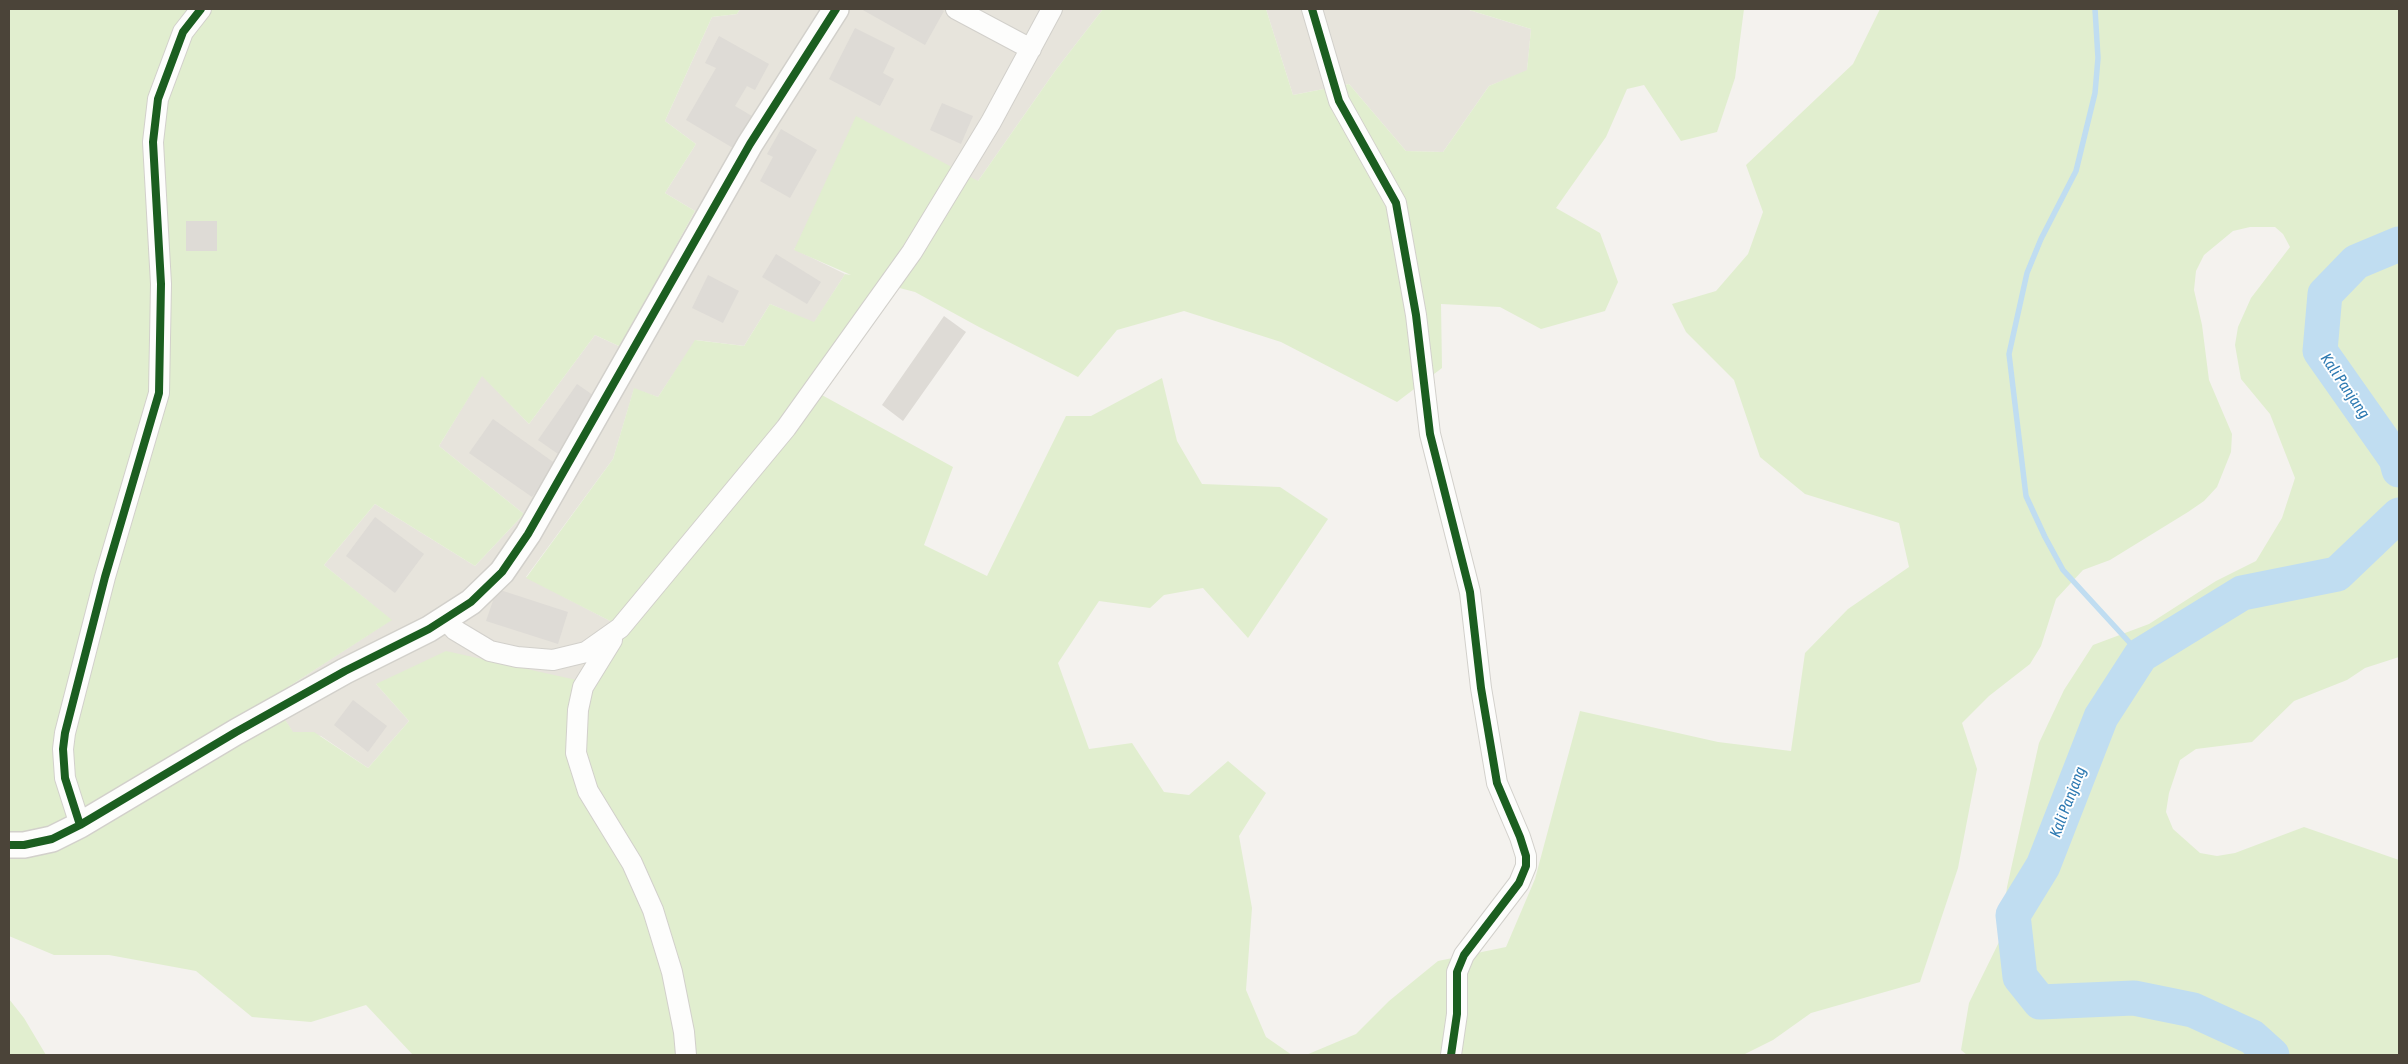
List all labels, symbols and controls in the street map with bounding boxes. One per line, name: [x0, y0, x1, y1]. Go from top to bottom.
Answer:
water label: Kali Panjang: [2316, 350, 2374, 422]
water label: Kali Panjang: [2046, 764, 2090, 840]

